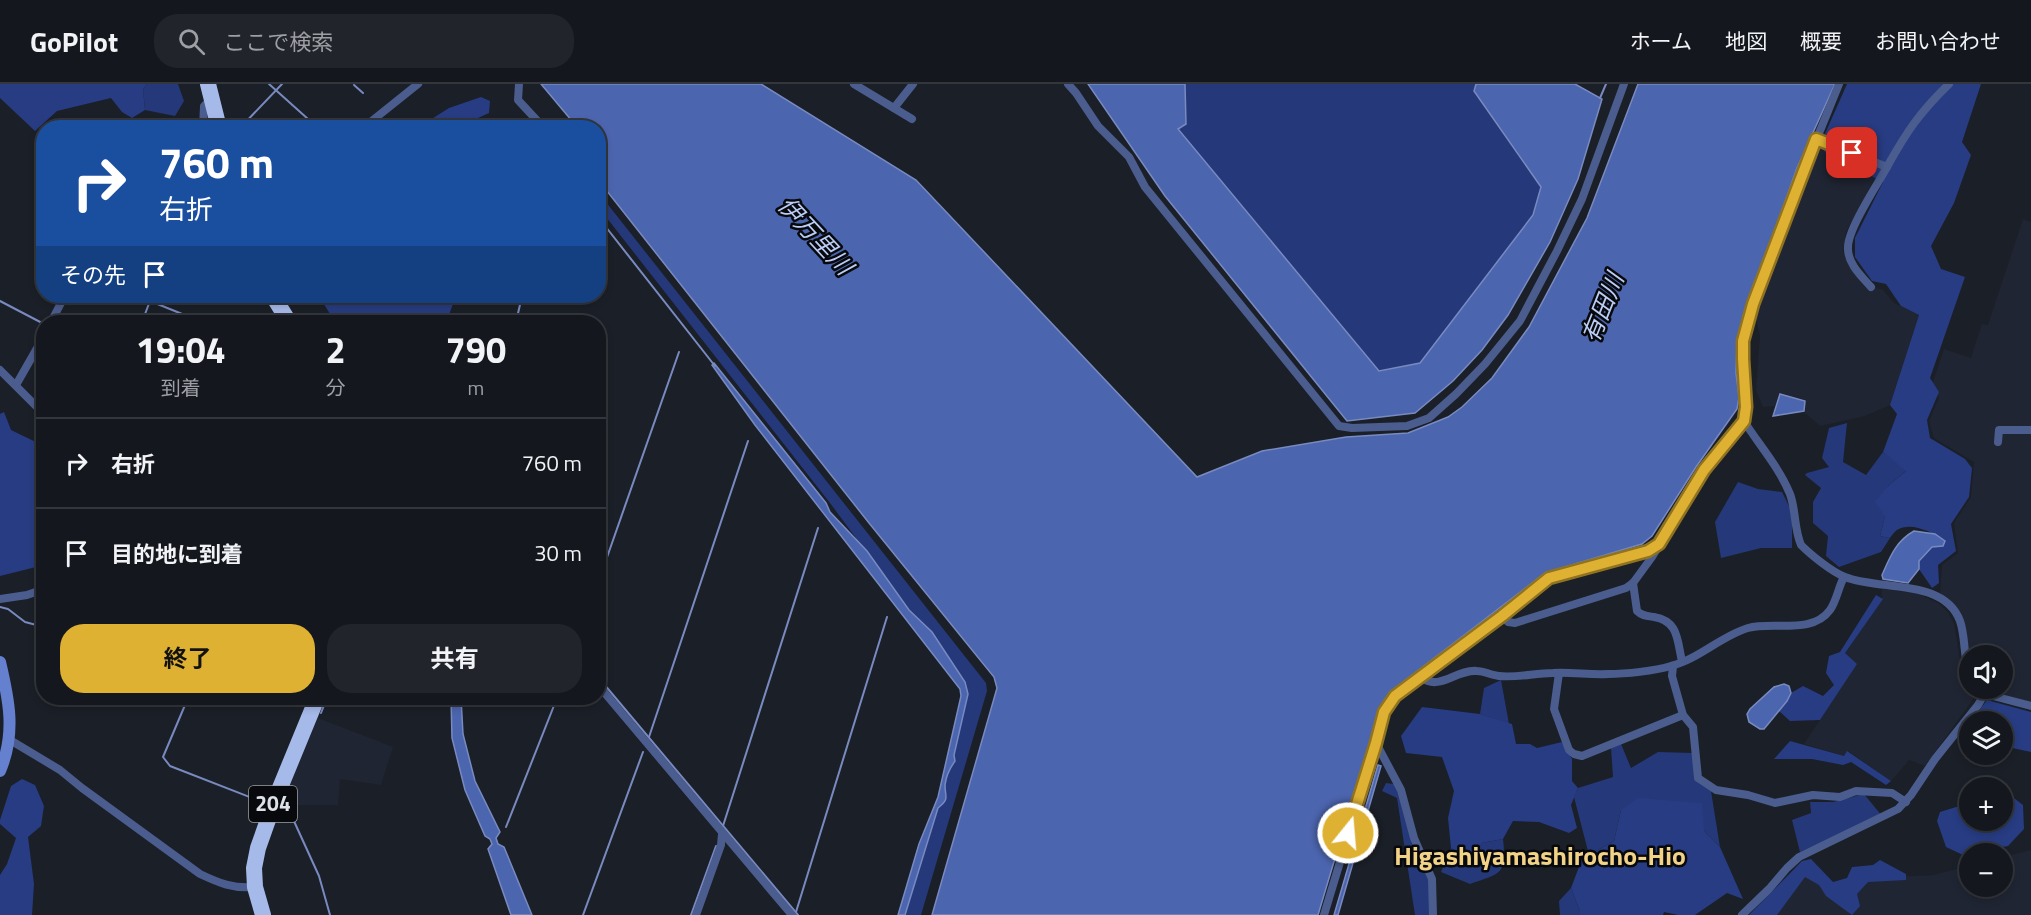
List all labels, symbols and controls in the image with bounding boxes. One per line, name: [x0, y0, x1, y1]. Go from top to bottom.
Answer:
search box: [154, 14, 574, 68]
text: GoPilot: [30, 20, 118, 63]
icon: search: [175, 25, 208, 58]
text: ここで検索: [223, 25, 333, 59]
text: ホーム: [1630, 25, 1692, 57]
text: 地図: [1725, 25, 1767, 57]
text: 概要: [1800, 25, 1842, 57]
text: お問い合わせ: [1875, 25, 2001, 57]
pin: [1826, 127, 1877, 178]
text: 760 m: [159, 130, 274, 194]
icon: arrive: [1835, 136, 1868, 169]
icon: right: [60, 144, 138, 222]
text: 右折: [159, 188, 213, 229]
water label: 伊万里川: [770, 188, 864, 285]
text: その先: [60, 258, 126, 292]
icon: arrive: [138, 258, 171, 291]
water label: 有田川: [1572, 265, 1633, 348]
text: 19:04: [136, 322, 226, 377]
text: 2: [326, 322, 346, 377]
text: 790: [446, 322, 506, 377]
text: 到着: [161, 372, 201, 403]
text: 分: [326, 372, 346, 403]
text: m: [467, 372, 484, 403]
text: 760 m: [522, 446, 582, 480]
icon: right: [60, 447, 93, 480]
text: 右折: [111, 447, 155, 481]
text: 30 m: [534, 536, 582, 570]
icon: arrive: [60, 537, 93, 570]
text: 目的地に到着: [111, 537, 243, 571]
button: 終了: [60, 624, 315, 693]
button: 共有: [327, 624, 582, 693]
map controls: [1959, 645, 2013, 897]
button: sound: [1959, 645, 2013, 699]
button: layers: [1959, 711, 2013, 765]
button: +: [1959, 777, 2013, 831]
road number: 204: [249, 786, 297, 822]
position arrow: [1316, 801, 1380, 865]
district label: Higashiyamashirocho-Hio: [1394, 836, 1686, 875]
button: −: [1959, 843, 2013, 897]

